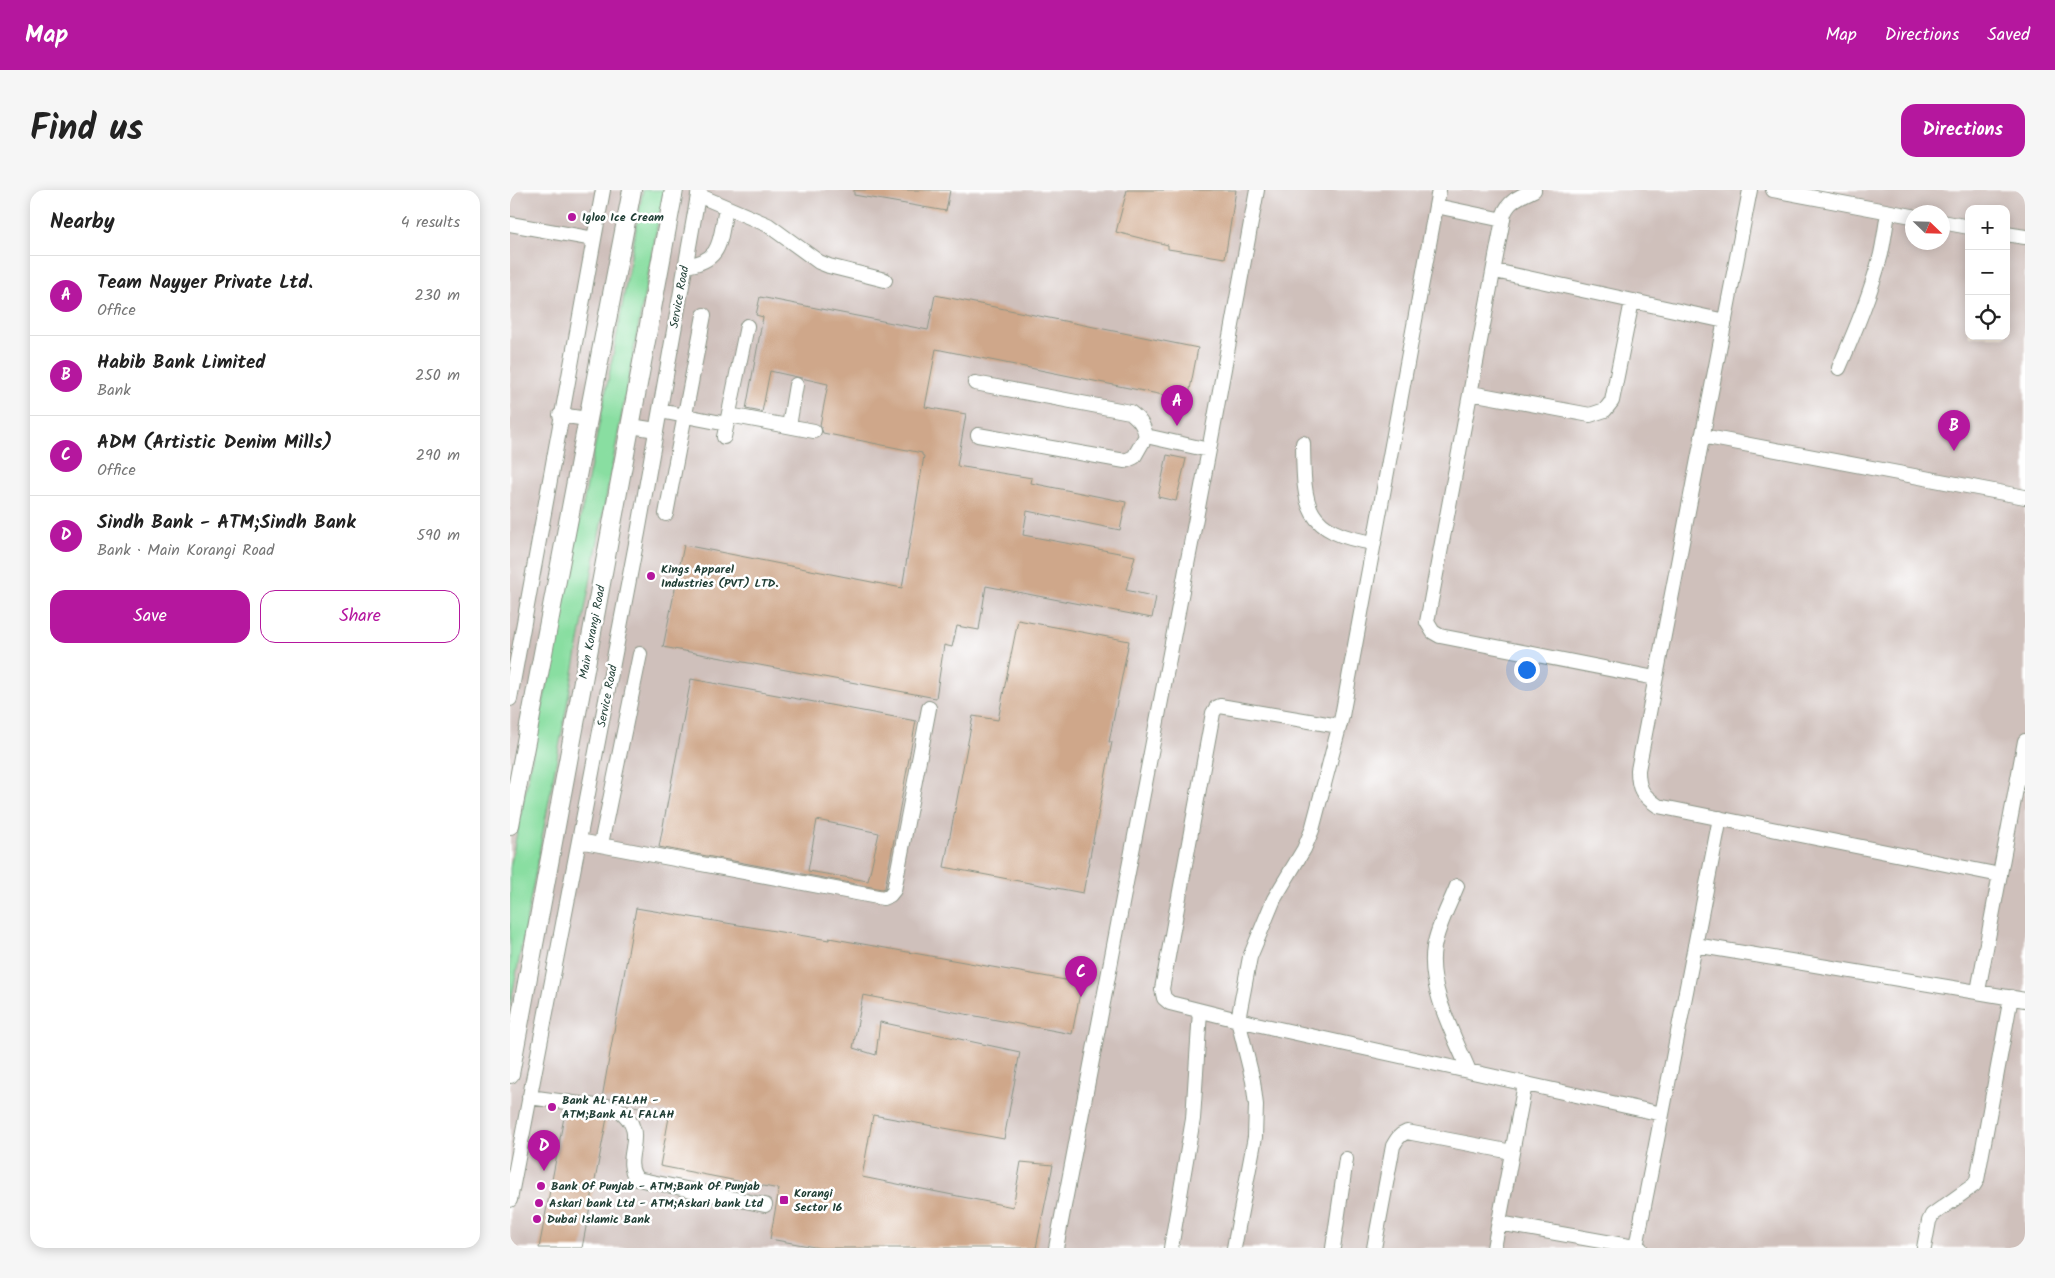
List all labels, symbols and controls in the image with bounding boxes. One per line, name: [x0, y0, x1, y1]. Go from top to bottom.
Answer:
text: Map: [25, 16, 68, 55]
text: Map: [1825, 21, 1857, 50]
text: Directions: [1885, 21, 1959, 50]
text: Saved: [1987, 21, 2030, 50]
text: Find us: [30, 102, 143, 158]
button: Directions: [1901, 104, 2025, 157]
north arrow: [1905, 205, 1950, 250]
map controls: [1965, 205, 2010, 340]
button: +: [1965, 205, 2010, 250]
text: Nearby: [50, 206, 115, 239]
place label: Igloo Ice Cream: [582, 208, 664, 227]
text: 4 results: [401, 210, 460, 235]
marker: Igloo Ice Cream: [566, 211, 578, 223]
button: −: [1965, 250, 2010, 295]
street label: Service Road: [665, 263, 695, 330]
text: Team Nayyer Private Ltd.: [97, 268, 313, 298]
text: A: [61, 283, 71, 308]
text: 230 m: [414, 283, 460, 308]
button: locate: [1965, 295, 2010, 340]
text: Office: [97, 298, 136, 323]
text: Habib Bank Limited: [97, 348, 266, 378]
text: B: [61, 363, 71, 388]
text: 250 m: [415, 363, 460, 388]
text: Bank: [97, 378, 131, 403]
pin: A: [1161, 385, 1193, 426]
pin: B: [1938, 410, 1970, 451]
text: ADM (Artistic Denim Mills): [97, 428, 332, 458]
text: C: [61, 443, 71, 468]
text: 290 m: [416, 443, 460, 468]
text: Office: [97, 458, 136, 483]
text: Sindh Bank - ATM;Sindh Bank: [97, 508, 356, 538]
text: D: [61, 523, 71, 548]
text: 590 m: [416, 523, 460, 548]
text: Bank · Main Korangi Road: [97, 538, 274, 563]
place label: Kings Apparel Industries (PVT) LTD.: [661, 560, 779, 593]
marker: Kings Apparel Industries (PVT) LTD.: [645, 570, 657, 582]
street label: Main Korangi Road: [574, 583, 611, 681]
button: Save: [50, 590, 250, 643]
button: Share: [260, 590, 460, 643]
your location: [1514, 657, 1540, 683]
street label: Service Road: [592, 662, 623, 729]
pin: C: [1065, 956, 1097, 997]
place label: Bank AL FALAH - ATM;Bank AL FALAH: [562, 1091, 675, 1124]
marker: Bank AL FALAH - ATM;Bank AL FALAH: [546, 1101, 558, 1113]
pin: D: [528, 1130, 560, 1171]
place label: Bank Of Punjab - ATM;Bank Of Punjab: [551, 1177, 760, 1196]
marker: Bank Of Punjab - ATM;Bank Of Punjab: [535, 1180, 547, 1192]
place label: Korangi Sector 16: [794, 1184, 843, 1217]
place label: Askari bank Ltd - ATM;Askari bank Ltd: [549, 1194, 764, 1213]
marker: Korangi Sector 16: [778, 1194, 790, 1206]
marker: Askari bank Ltd - ATM;Askari bank Ltd: [533, 1197, 545, 1209]
place label: Dubai Islamic Bank: [547, 1210, 651, 1229]
marker: Dubai Islamic Bank: [531, 1213, 543, 1225]

